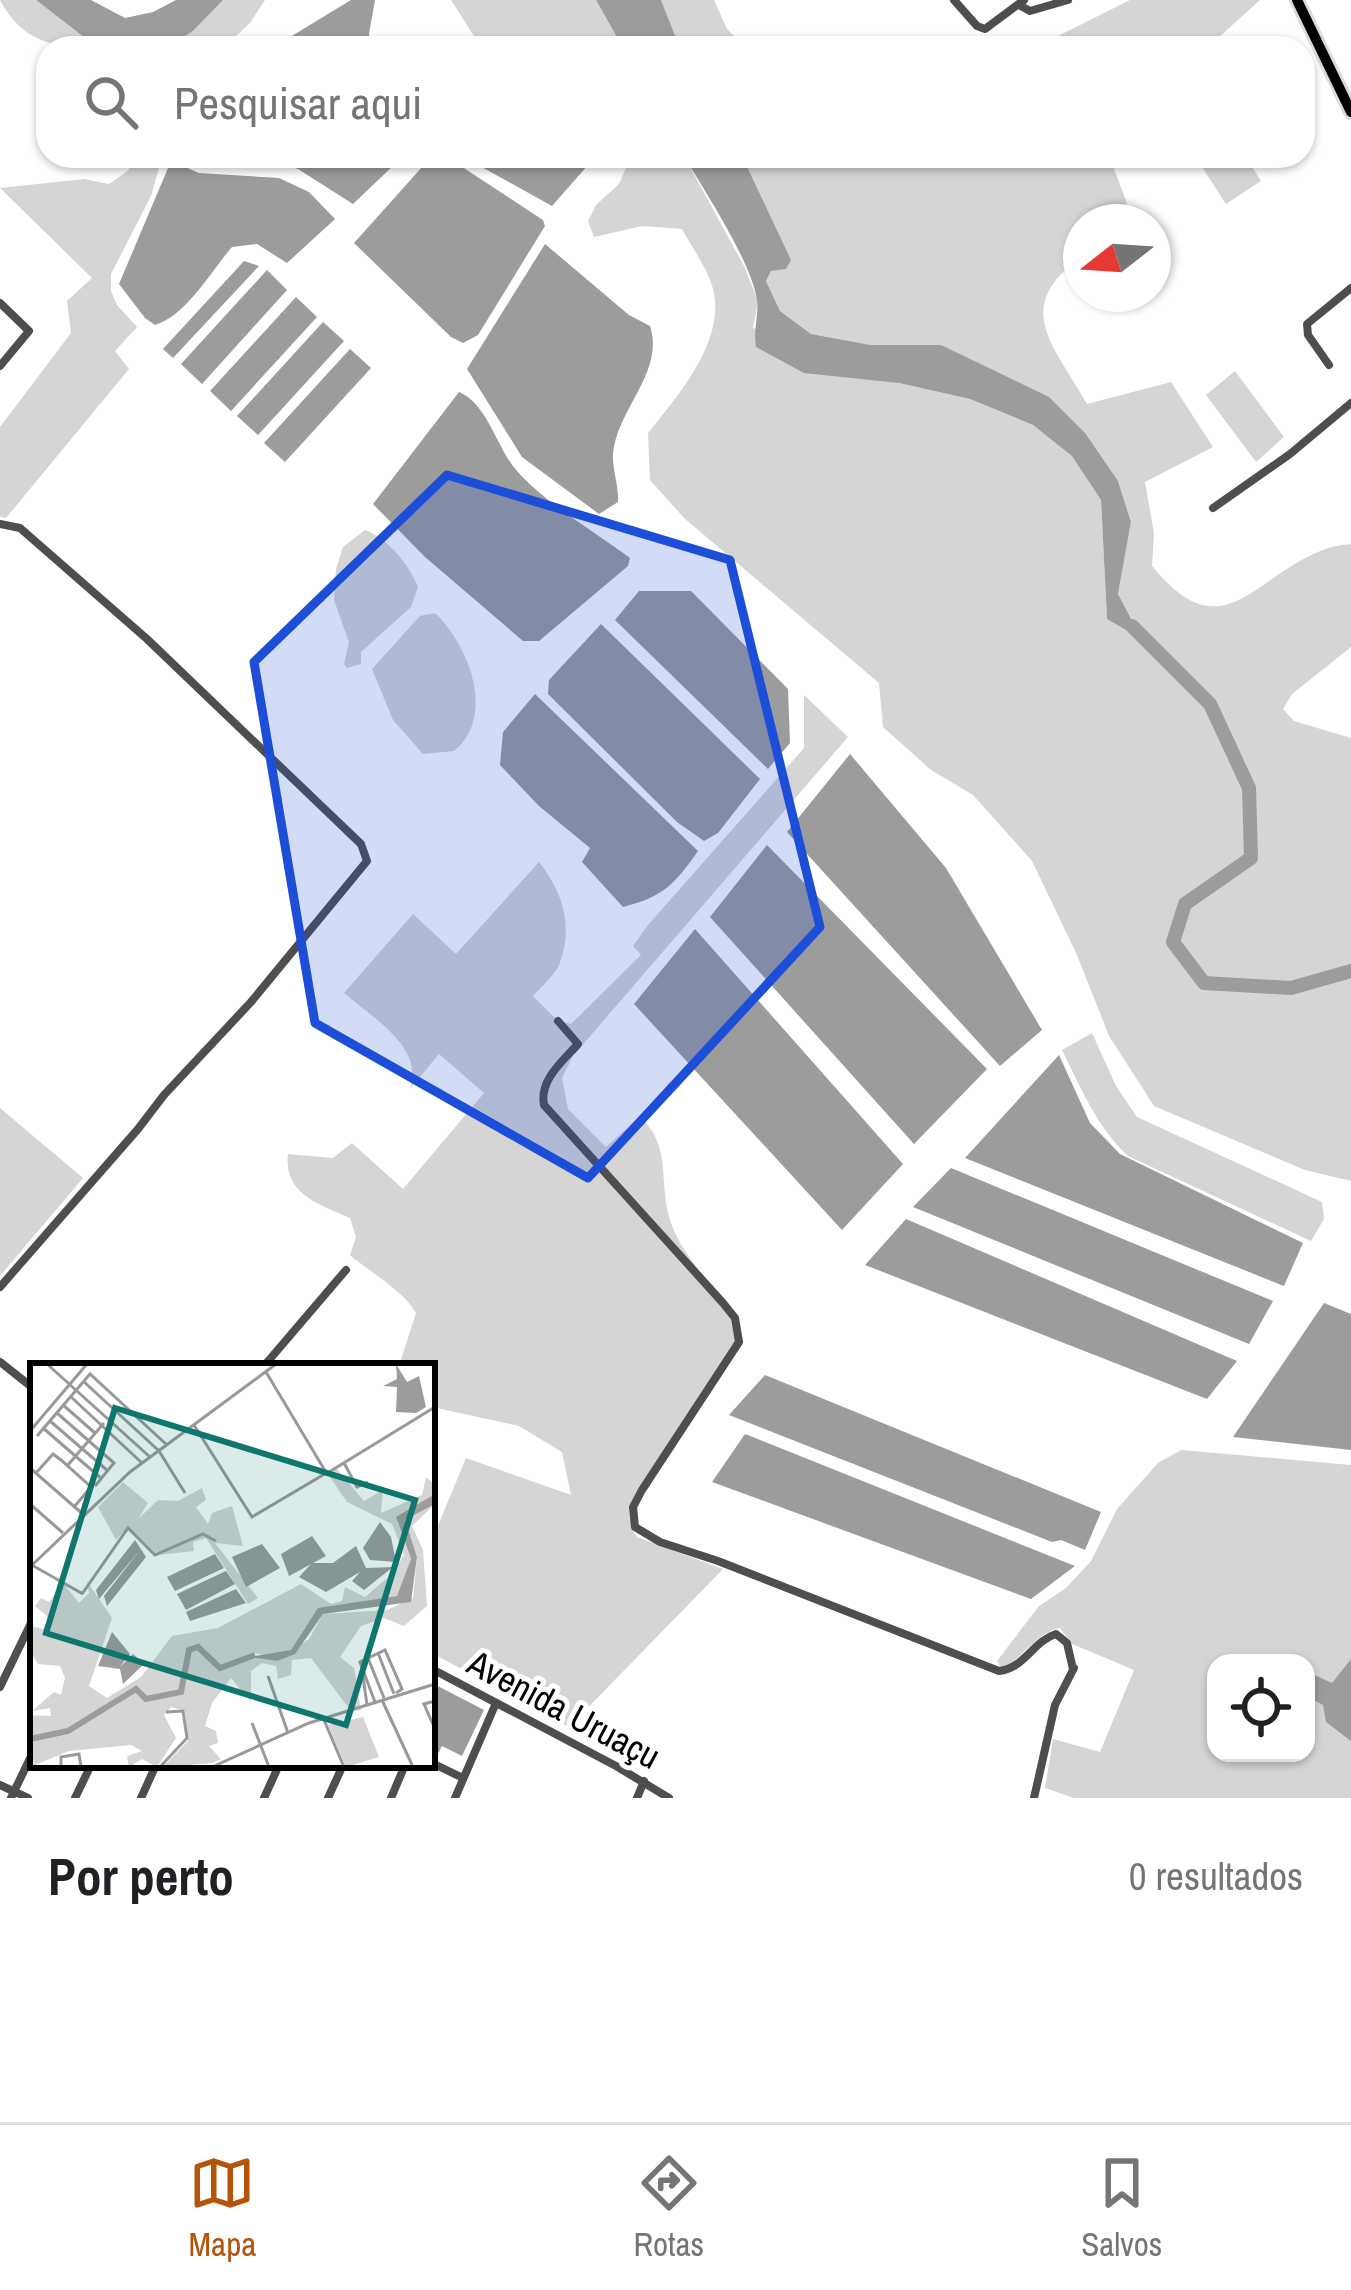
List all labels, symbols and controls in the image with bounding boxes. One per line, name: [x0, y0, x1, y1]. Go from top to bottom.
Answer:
search box: [36, 36, 1315, 168]
icon: search: [78, 69, 144, 135]
text: Pesquisar aqui: [174, 72, 422, 133]
north arrow: [1063, 204, 1171, 312]
inset map: [30, 1363, 435, 1768]
street label: Avenida Uruaçu: [459, 1638, 669, 1780]
map controls: [1207, 1654, 1315, 1762]
button: locate: [1207, 1654, 1315, 1762]
text: Por perto: [48, 1842, 234, 1911]
text: 0 resultados: [1129, 1850, 1303, 1902]
tab: Mapa: [189, 2150, 256, 2266]
tab: Rotas: [633, 2150, 704, 2266]
tab: Salvos: [1081, 2150, 1162, 2266]

